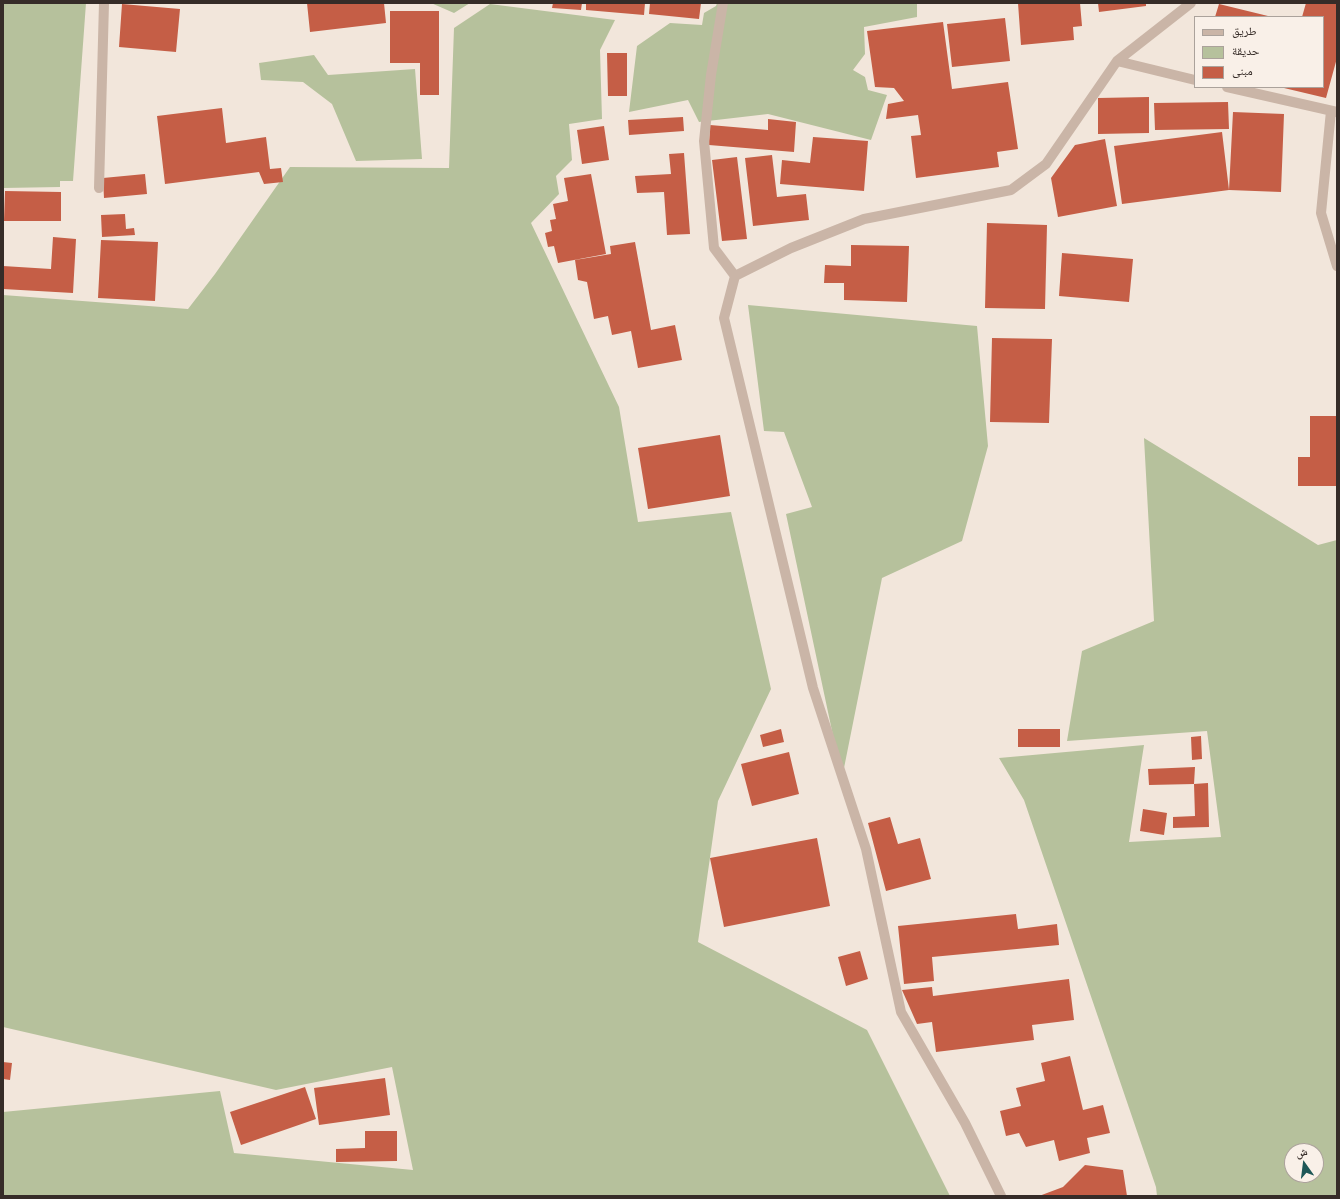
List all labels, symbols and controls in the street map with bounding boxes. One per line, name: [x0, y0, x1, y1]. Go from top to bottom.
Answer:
legend: [1194, 16, 1324, 88]
text: طريق: [1232, 24, 1257, 37]
text: حديقة: [1232, 44, 1260, 57]
text: مبنى: [1232, 64, 1253, 77]
north arrow: [1284, 1143, 1324, 1183]
text: ش: [1294, 1145, 1308, 1160]

